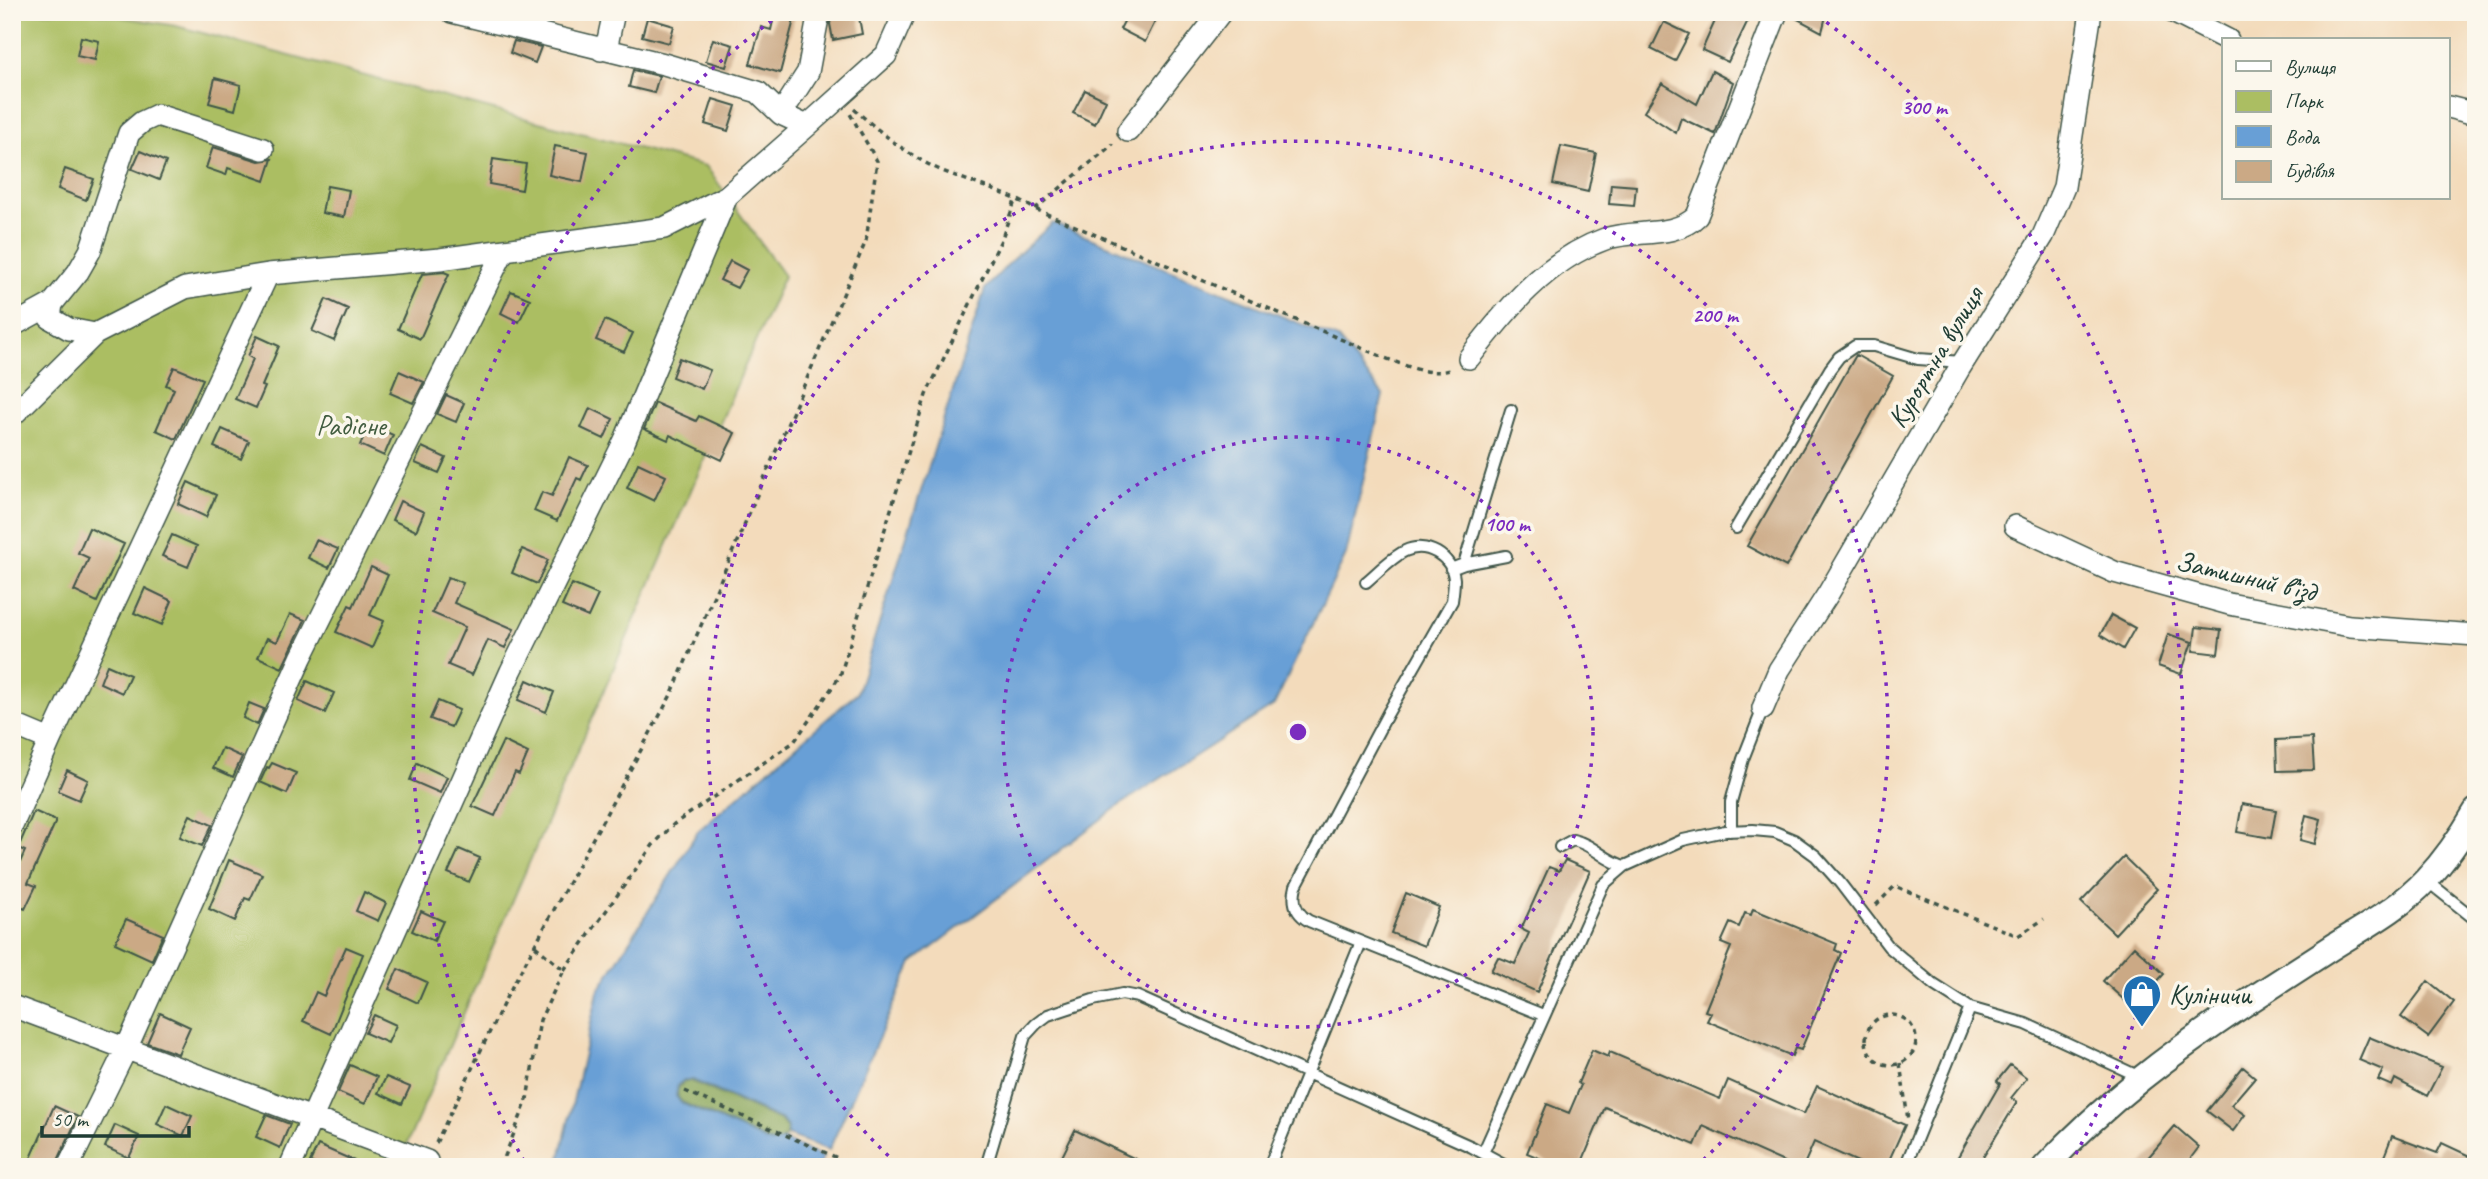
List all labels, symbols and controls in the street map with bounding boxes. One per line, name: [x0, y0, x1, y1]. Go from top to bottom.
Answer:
legend: [2222, 38, 2450, 200]
text: Вулиця: [2285, 54, 2336, 80]
text: Парк: [2285, 88, 2325, 114]
text: 300 m: [1901, 94, 1949, 120]
text: Вода: [2285, 124, 2321, 150]
text: Будівля: [2285, 158, 2335, 184]
street label: Курортна вулиця: [1879, 278, 1992, 434]
text: 200 m: [1692, 302, 1740, 328]
park label: Радісне: [316, 408, 388, 443]
text: 100 m: [1484, 511, 1532, 537]
street label: Затишний в’їзд: [2172, 543, 2322, 611]
centre of rings: [1286, 720, 1310, 744]
shop icon: Куліничи: [2121, 973, 2163, 1028]
place label: Куліничи: [2169, 977, 2253, 1012]
scale bar: [42, 1095, 189, 1139]
text: 50 m: [52, 1106, 90, 1132]

